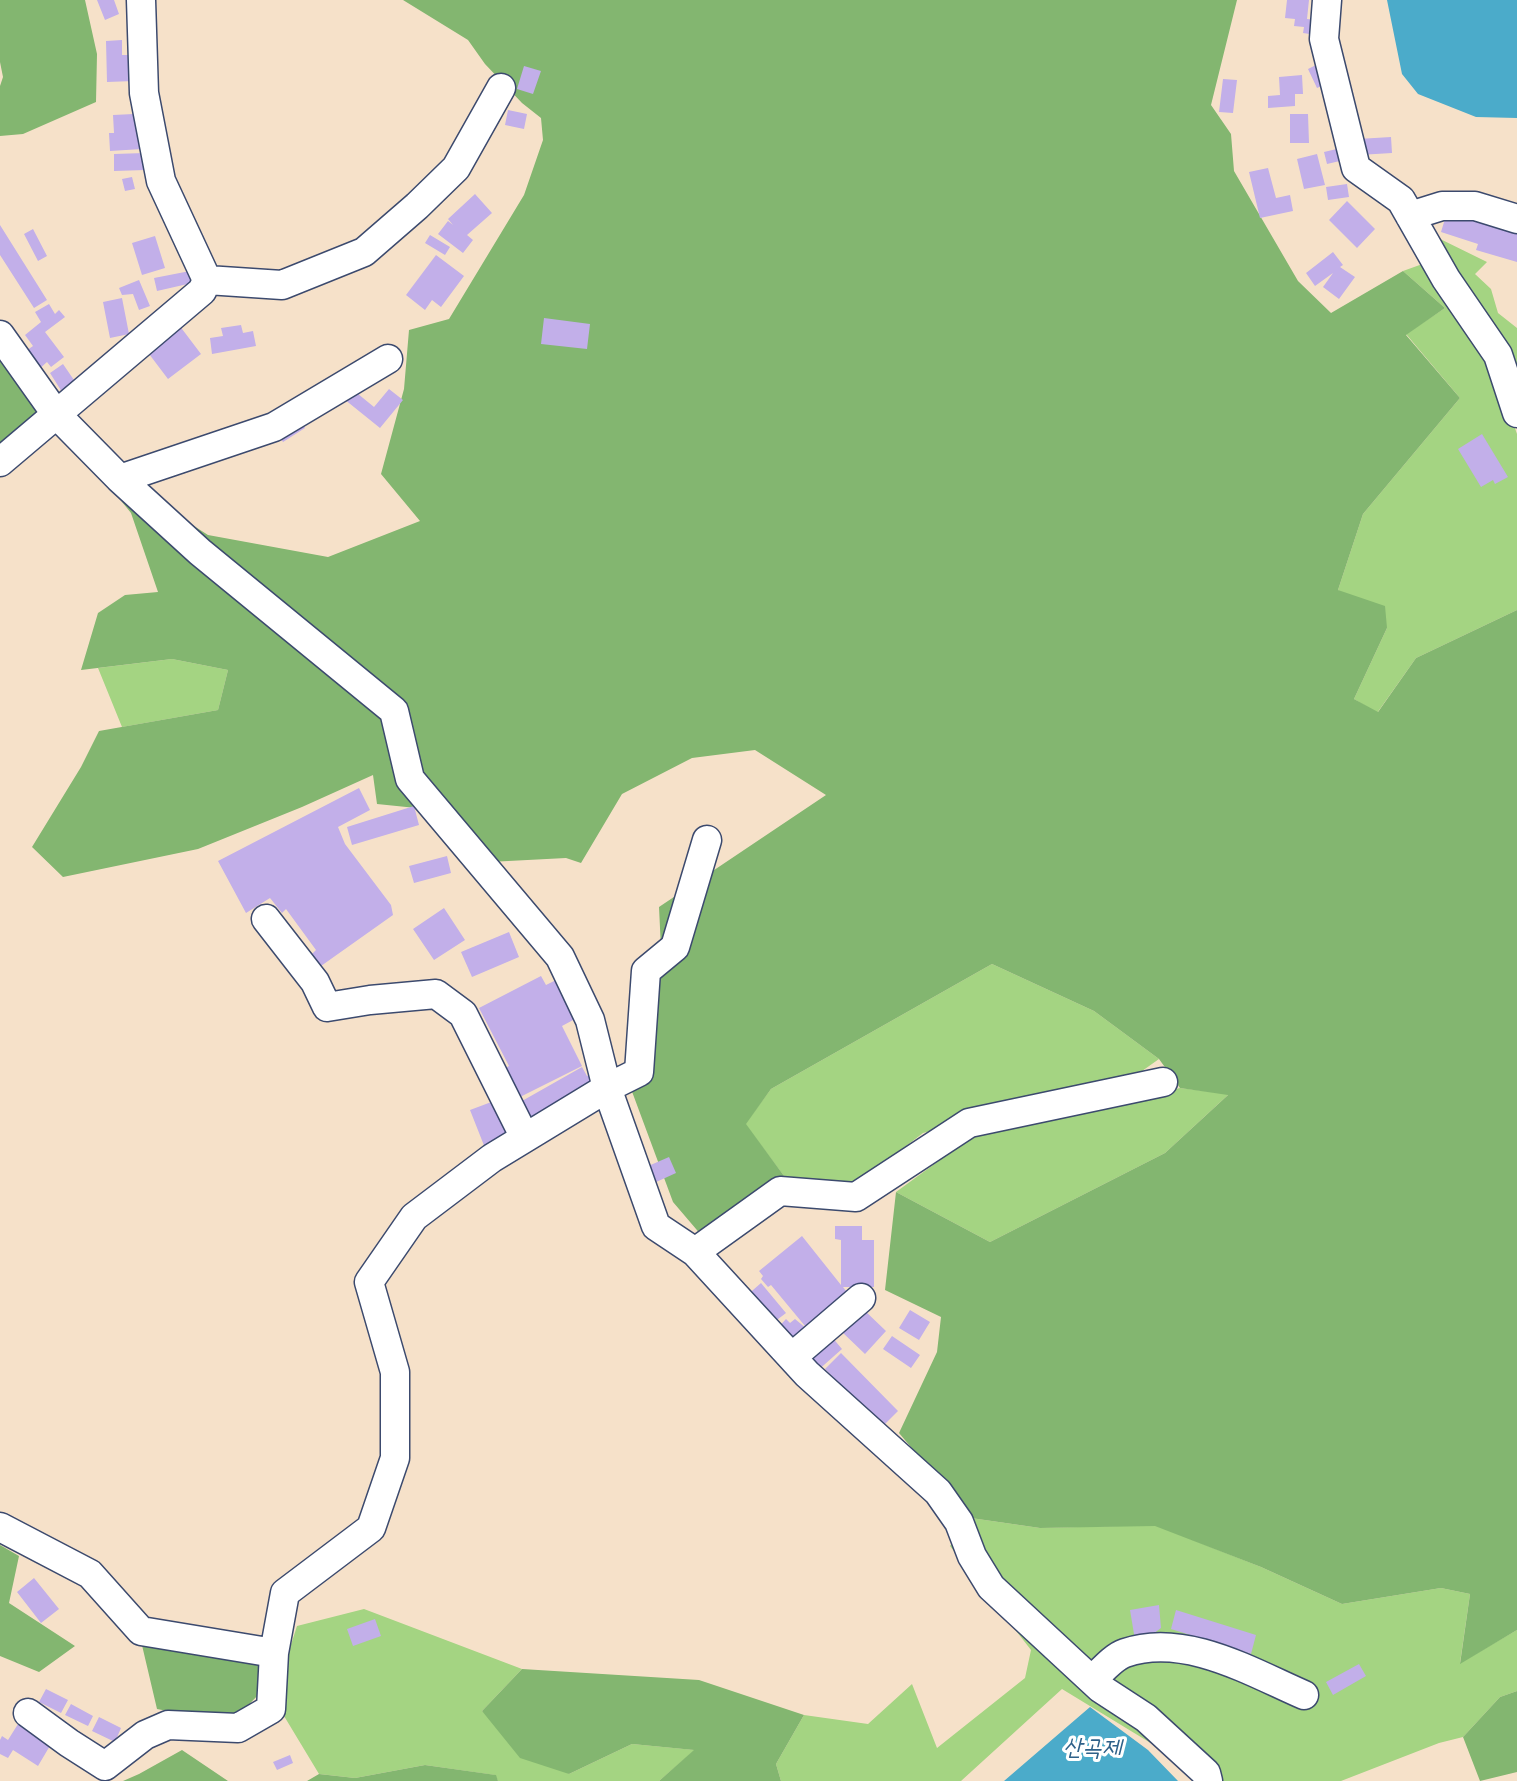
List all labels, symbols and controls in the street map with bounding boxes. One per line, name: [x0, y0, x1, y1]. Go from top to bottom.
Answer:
water label: 산곡제: [1063, 1734, 1121, 1762]

